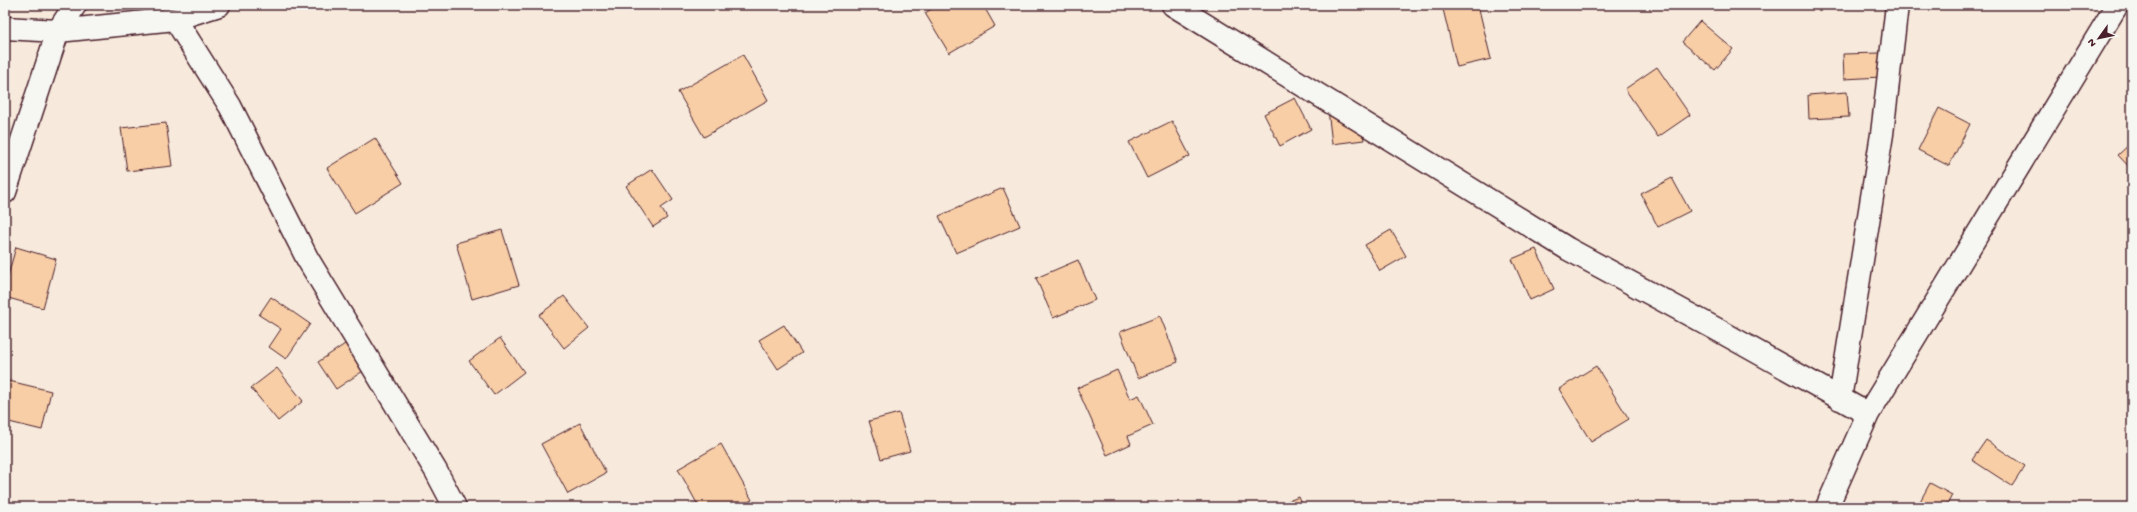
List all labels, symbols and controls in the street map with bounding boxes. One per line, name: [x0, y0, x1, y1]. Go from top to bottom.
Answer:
north arrow: [2079, 18, 2119, 58]
text: N: [2085, 36, 2099, 49]

